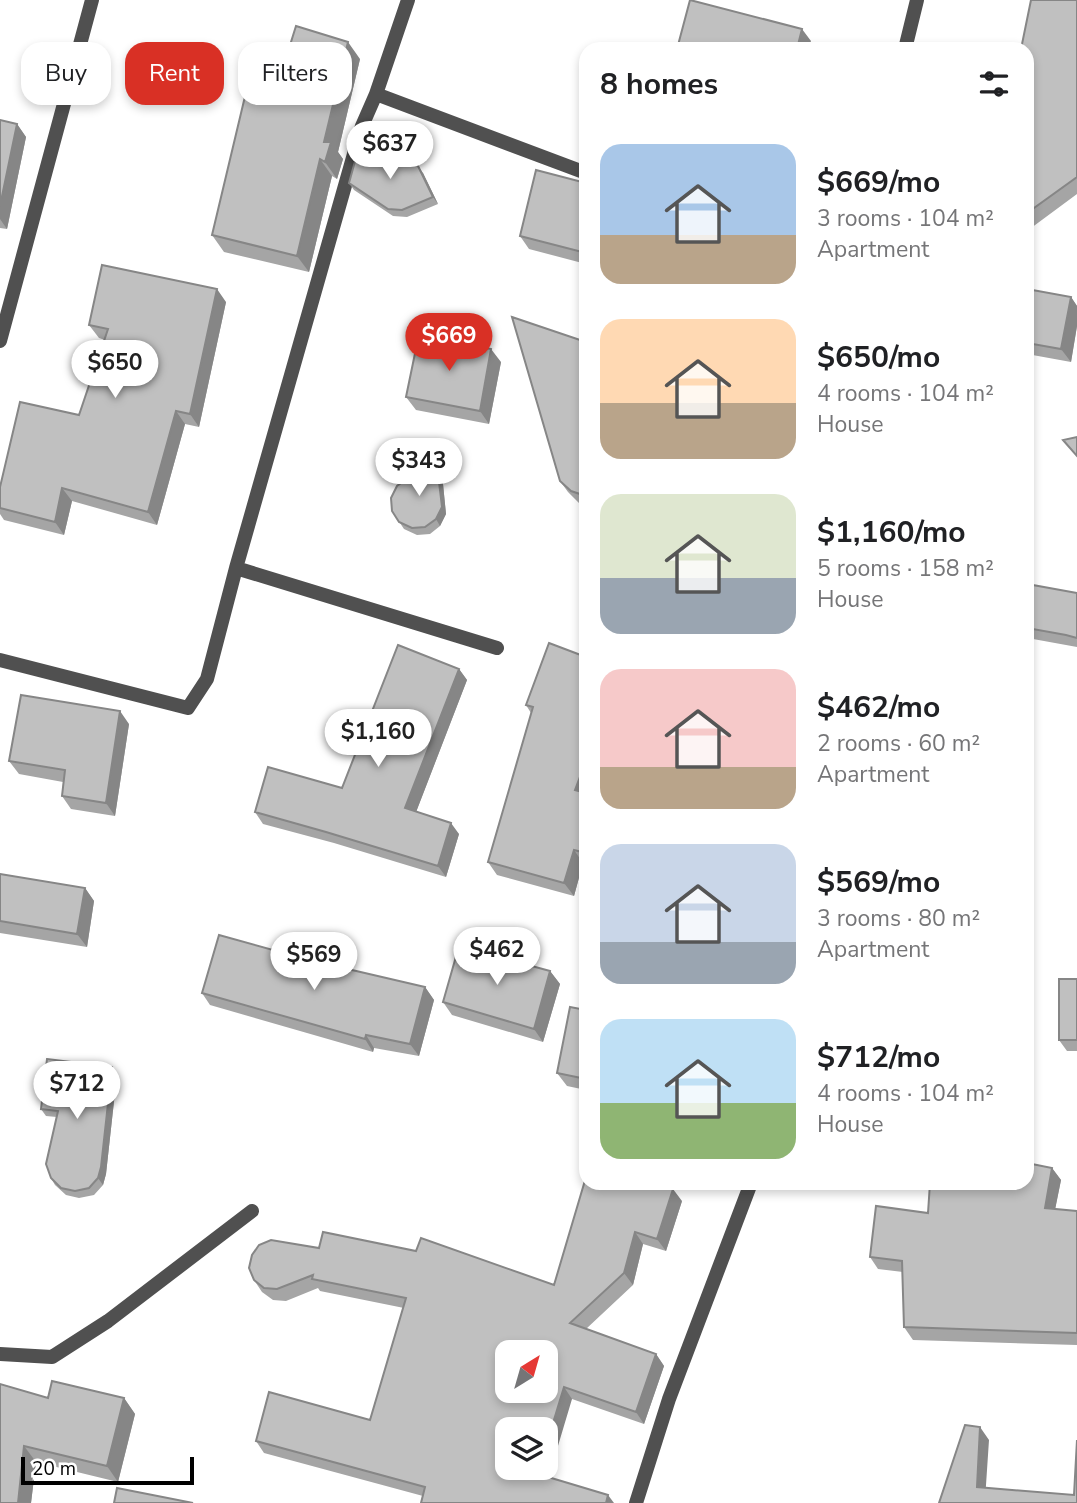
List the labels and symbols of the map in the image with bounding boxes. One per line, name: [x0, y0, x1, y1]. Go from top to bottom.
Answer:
pin: $637: [349, 122, 431, 181]
pin: $669: [408, 314, 490, 373]
pin: $650: [74, 340, 156, 400]
pin: $343: [378, 438, 460, 498]
pin: $1,160: [321, 710, 435, 769]
pin: $462: [456, 928, 538, 987]
pin: $569: [273, 932, 355, 992]
pin: $712: [36, 1062, 118, 1121]
north arrow: [495, 1340, 558, 1404]
scale bar: [21, 1454, 194, 1486]

